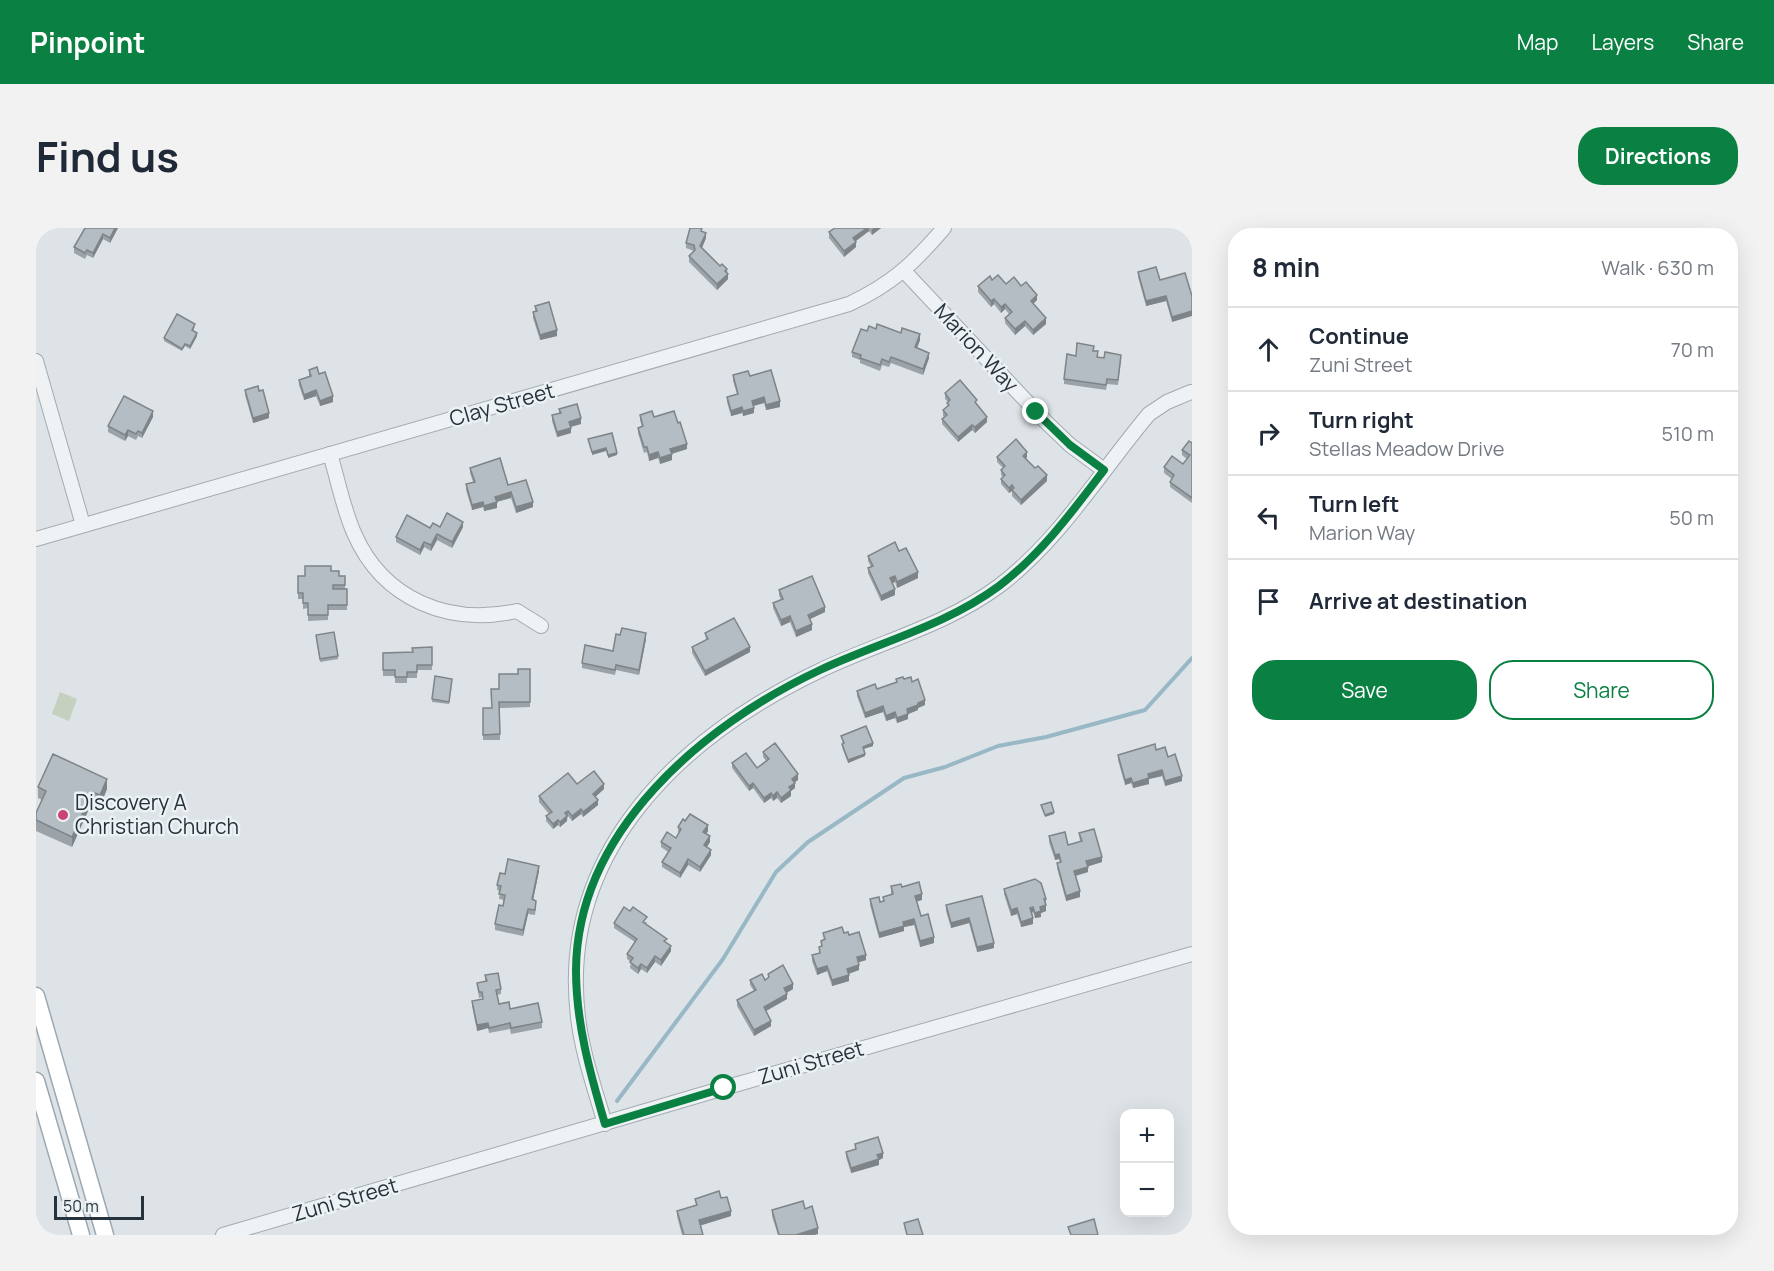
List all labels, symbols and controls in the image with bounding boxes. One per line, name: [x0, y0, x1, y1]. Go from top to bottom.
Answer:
text: Pinpoint: [30, 23, 145, 61]
text: Map: [1517, 28, 1558, 56]
text: Layers: [1591, 28, 1654, 56]
text: Share: [1687, 28, 1744, 56]
text: Find us: [36, 127, 179, 185]
button: Directions: [1578, 127, 1738, 185]
text: 8 min: [1252, 249, 1320, 285]
text: Walk · 630 m: [1601, 254, 1714, 281]
street label: Marion Way: [928, 297, 1025, 398]
text: Continue: [1309, 321, 1409, 351]
icon: ahead: [1252, 333, 1285, 366]
text: 70 m: [1671, 336, 1714, 363]
text: Zuni Street: [1309, 351, 1412, 378]
street label: Clay Street: [446, 376, 557, 432]
route end: [1022, 398, 1048, 424]
text: Turn right: [1309, 405, 1414, 435]
icon: right: [1252, 417, 1285, 450]
text: 510 m: [1661, 420, 1714, 447]
text: Stellas Meadow Drive: [1309, 435, 1504, 462]
text: Turn left: [1309, 489, 1399, 519]
icon: left: [1252, 501, 1285, 534]
text: 50 m: [1669, 504, 1714, 531]
text: Marion Way: [1309, 519, 1415, 546]
icon: arrive: [1252, 585, 1285, 618]
text: Arrive at destination: [1309, 586, 1527, 616]
button: Save: [1252, 660, 1477, 720]
button: Share: [1489, 660, 1714, 720]
place label: Discovery A Christian Church: [75, 788, 239, 840]
marker: Discovery A Christian Church: [56, 808, 70, 822]
street label: Zuni Street: [755, 1034, 867, 1090]
route start: [710, 1074, 736, 1100]
map controls: [1120, 1109, 1174, 1217]
button: +: [1120, 1109, 1174, 1163]
button: −: [1120, 1163, 1174, 1217]
street label: Zuni Street: [289, 1171, 401, 1227]
scale bar: [54, 1193, 144, 1220]
text: 50 m: [63, 1195, 99, 1217]

